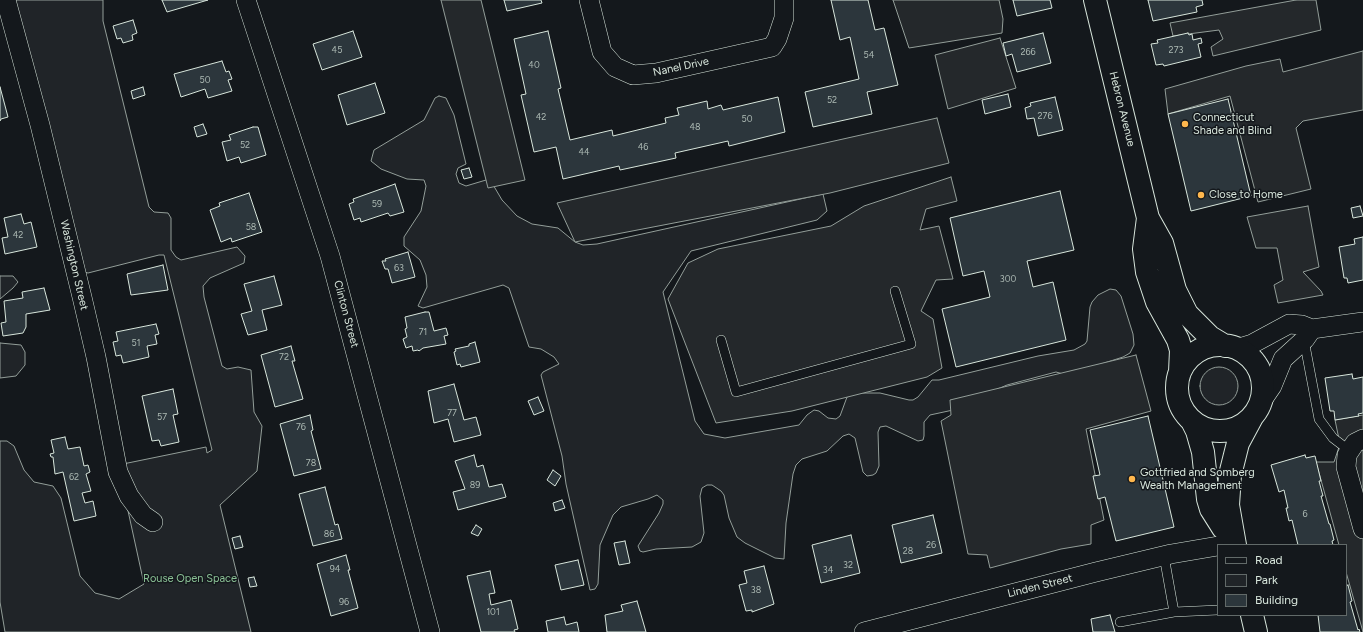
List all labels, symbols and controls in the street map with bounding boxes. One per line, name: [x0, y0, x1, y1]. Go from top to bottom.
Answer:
house number: 45: [332, 45, 342, 55]
house number: 273: [1169, 45, 1183, 55]
house number: 266: [1020, 47, 1036, 57]
house number: 54: [864, 50, 874, 60]
street label: Nanel Drive: [652, 55, 710, 79]
house number: 40: [528, 60, 540, 70]
street label: Hebron Avenue: [1106, 70, 1138, 148]
house number: 50: [200, 75, 210, 85]
house number: 52: [827, 95, 837, 105]
house number: 276: [1038, 111, 1052, 121]
place label: Connecticut Shade and Blind: [1193, 111, 1272, 137]
house number: 42: [536, 112, 546, 122]
house number: 50: [742, 114, 752, 124]
marker: Connecticut Shade and Blind: [1180, 119, 1190, 129]
house number: 48: [689, 122, 701, 132]
house number: 52: [240, 140, 250, 150]
house number: 46: [638, 142, 648, 152]
house number: 44: [578, 147, 590, 157]
place label: Close to Home: [1209, 188, 1283, 202]
marker: Close to Home: [1196, 190, 1206, 200]
house number: 59: [372, 199, 382, 209]
street label: Washington Street: [57, 219, 91, 311]
house number: 58: [246, 222, 256, 232]
house number: 42: [13, 230, 23, 240]
house number: 63: [394, 263, 404, 273]
house number: 300: [1000, 274, 1016, 284]
street label: Clinton Street: [331, 279, 361, 349]
house number: 71: [419, 327, 427, 337]
house number: 51: [132, 338, 140, 348]
house number: 72: [279, 352, 289, 362]
house number: 77: [447, 408, 457, 418]
house number: 57: [157, 412, 167, 422]
house number: 76: [296, 422, 306, 432]
house number: 78: [306, 458, 316, 468]
place label: Gottfried and Somberg Wealth Management: [1140, 466, 1255, 492]
house number: 62: [69, 472, 79, 482]
marker: Gottfried and Somberg Wealth Management: [1127, 474, 1137, 484]
house number: 89: [470, 480, 480, 490]
house number: 6: [1302, 509, 1308, 519]
house number: 86: [324, 529, 334, 539]
house number: 26: [926, 540, 936, 550]
legend: [1217, 544, 1347, 616]
house number: 28: [903, 546, 913, 556]
text: Road: [1255, 553, 1283, 567]
house number: 32: [843, 560, 853, 570]
house number: 94: [330, 564, 340, 574]
house number: 34: [823, 565, 833, 575]
park label: Rouse Open Space: [143, 572, 237, 586]
street label: Linden Street: [1006, 572, 1074, 600]
text: Park: [1255, 573, 1278, 587]
house number: 38: [751, 585, 761, 595]
text: Building: [1255, 593, 1298, 607]
house number: 96: [339, 597, 349, 607]
house number: 101: [486, 607, 500, 617]

